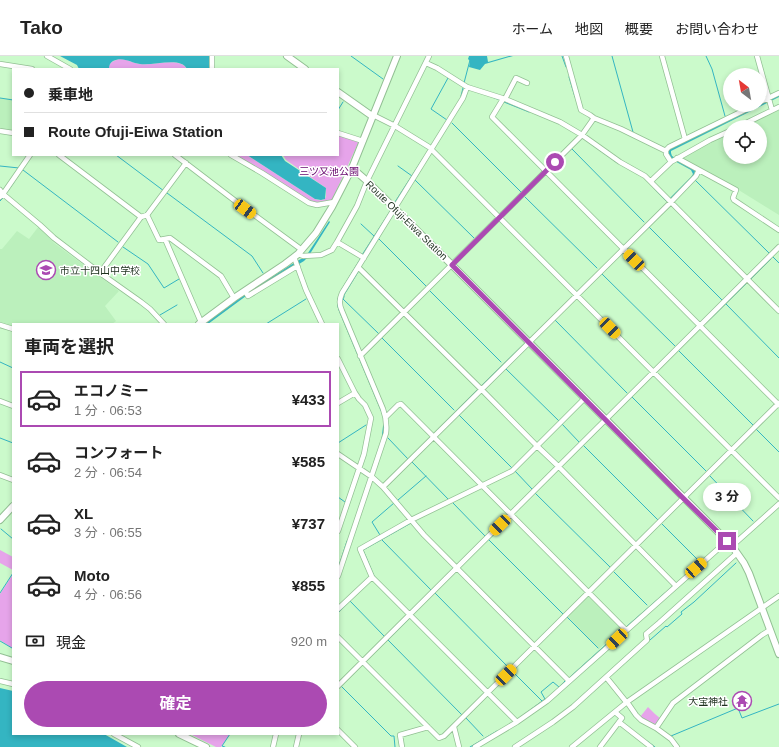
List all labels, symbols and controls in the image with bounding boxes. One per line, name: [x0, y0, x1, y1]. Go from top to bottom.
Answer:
text: Tako: [20, 17, 63, 38]
text: ホーム: [511, 21, 553, 37]
text: 地図: [575, 21, 603, 37]
text: 概要: [625, 21, 653, 37]
text: お問い合わせ: [675, 21, 759, 37]
north arrow: [723, 68, 767, 112]
map controls: [723, 68, 767, 164]
text: 乗車地: [48, 86, 93, 103]
button: locate: [723, 120, 767, 164]
text: Route Ofuji-Eiwa Station: [48, 123, 223, 140]
route start: [546, 153, 564, 171]
park label: 三ツ又池公園: [299, 166, 359, 177]
street label: Route Ofuji-Eiwa Station: [364, 179, 450, 262]
car: [232, 197, 258, 221]
car: [621, 247, 647, 273]
school or university icon: 市立十四山中学校: [35, 259, 57, 281]
place label: 市立十四山中学校: [60, 265, 140, 276]
car: [597, 315, 623, 341]
text: 車両を選択: [24, 337, 114, 357]
icon: car: [26, 381, 62, 417]
text: エコノミー: [74, 382, 149, 399]
text: ¥433: [292, 391, 325, 408]
text: 1 分 · 06:53: [74, 403, 142, 418]
icon: car: [26, 443, 62, 479]
text: コンフォート: [74, 444, 164, 461]
text: ¥585: [292, 453, 325, 470]
text: 2 分 · 06:54: [74, 465, 142, 480]
callout: 3 分: [703, 483, 751, 511]
text: 3 分: [715, 489, 739, 504]
icon: car: [26, 505, 62, 541]
text: XL: [74, 505, 93, 522]
car: [487, 512, 513, 538]
text: ¥737: [292, 515, 325, 532]
text: 3 分 · 06:55: [74, 525, 142, 540]
route end: [718, 532, 736, 550]
car: [683, 556, 709, 580]
icon: car: [26, 567, 62, 603]
text: Moto: [74, 567, 110, 584]
text: ¥855: [292, 577, 325, 594]
text: 4 分 · 06:56: [74, 587, 142, 602]
car: [604, 626, 630, 652]
icon: cash: [24, 630, 46, 652]
text: 現金: [56, 634, 86, 651]
text: 920 m: [291, 634, 327, 649]
car: [493, 662, 519, 688]
button: 確定: [24, 681, 327, 727]
temple icon: 大宝神社: [731, 690, 753, 712]
place label: 大宝神社: [688, 696, 728, 707]

